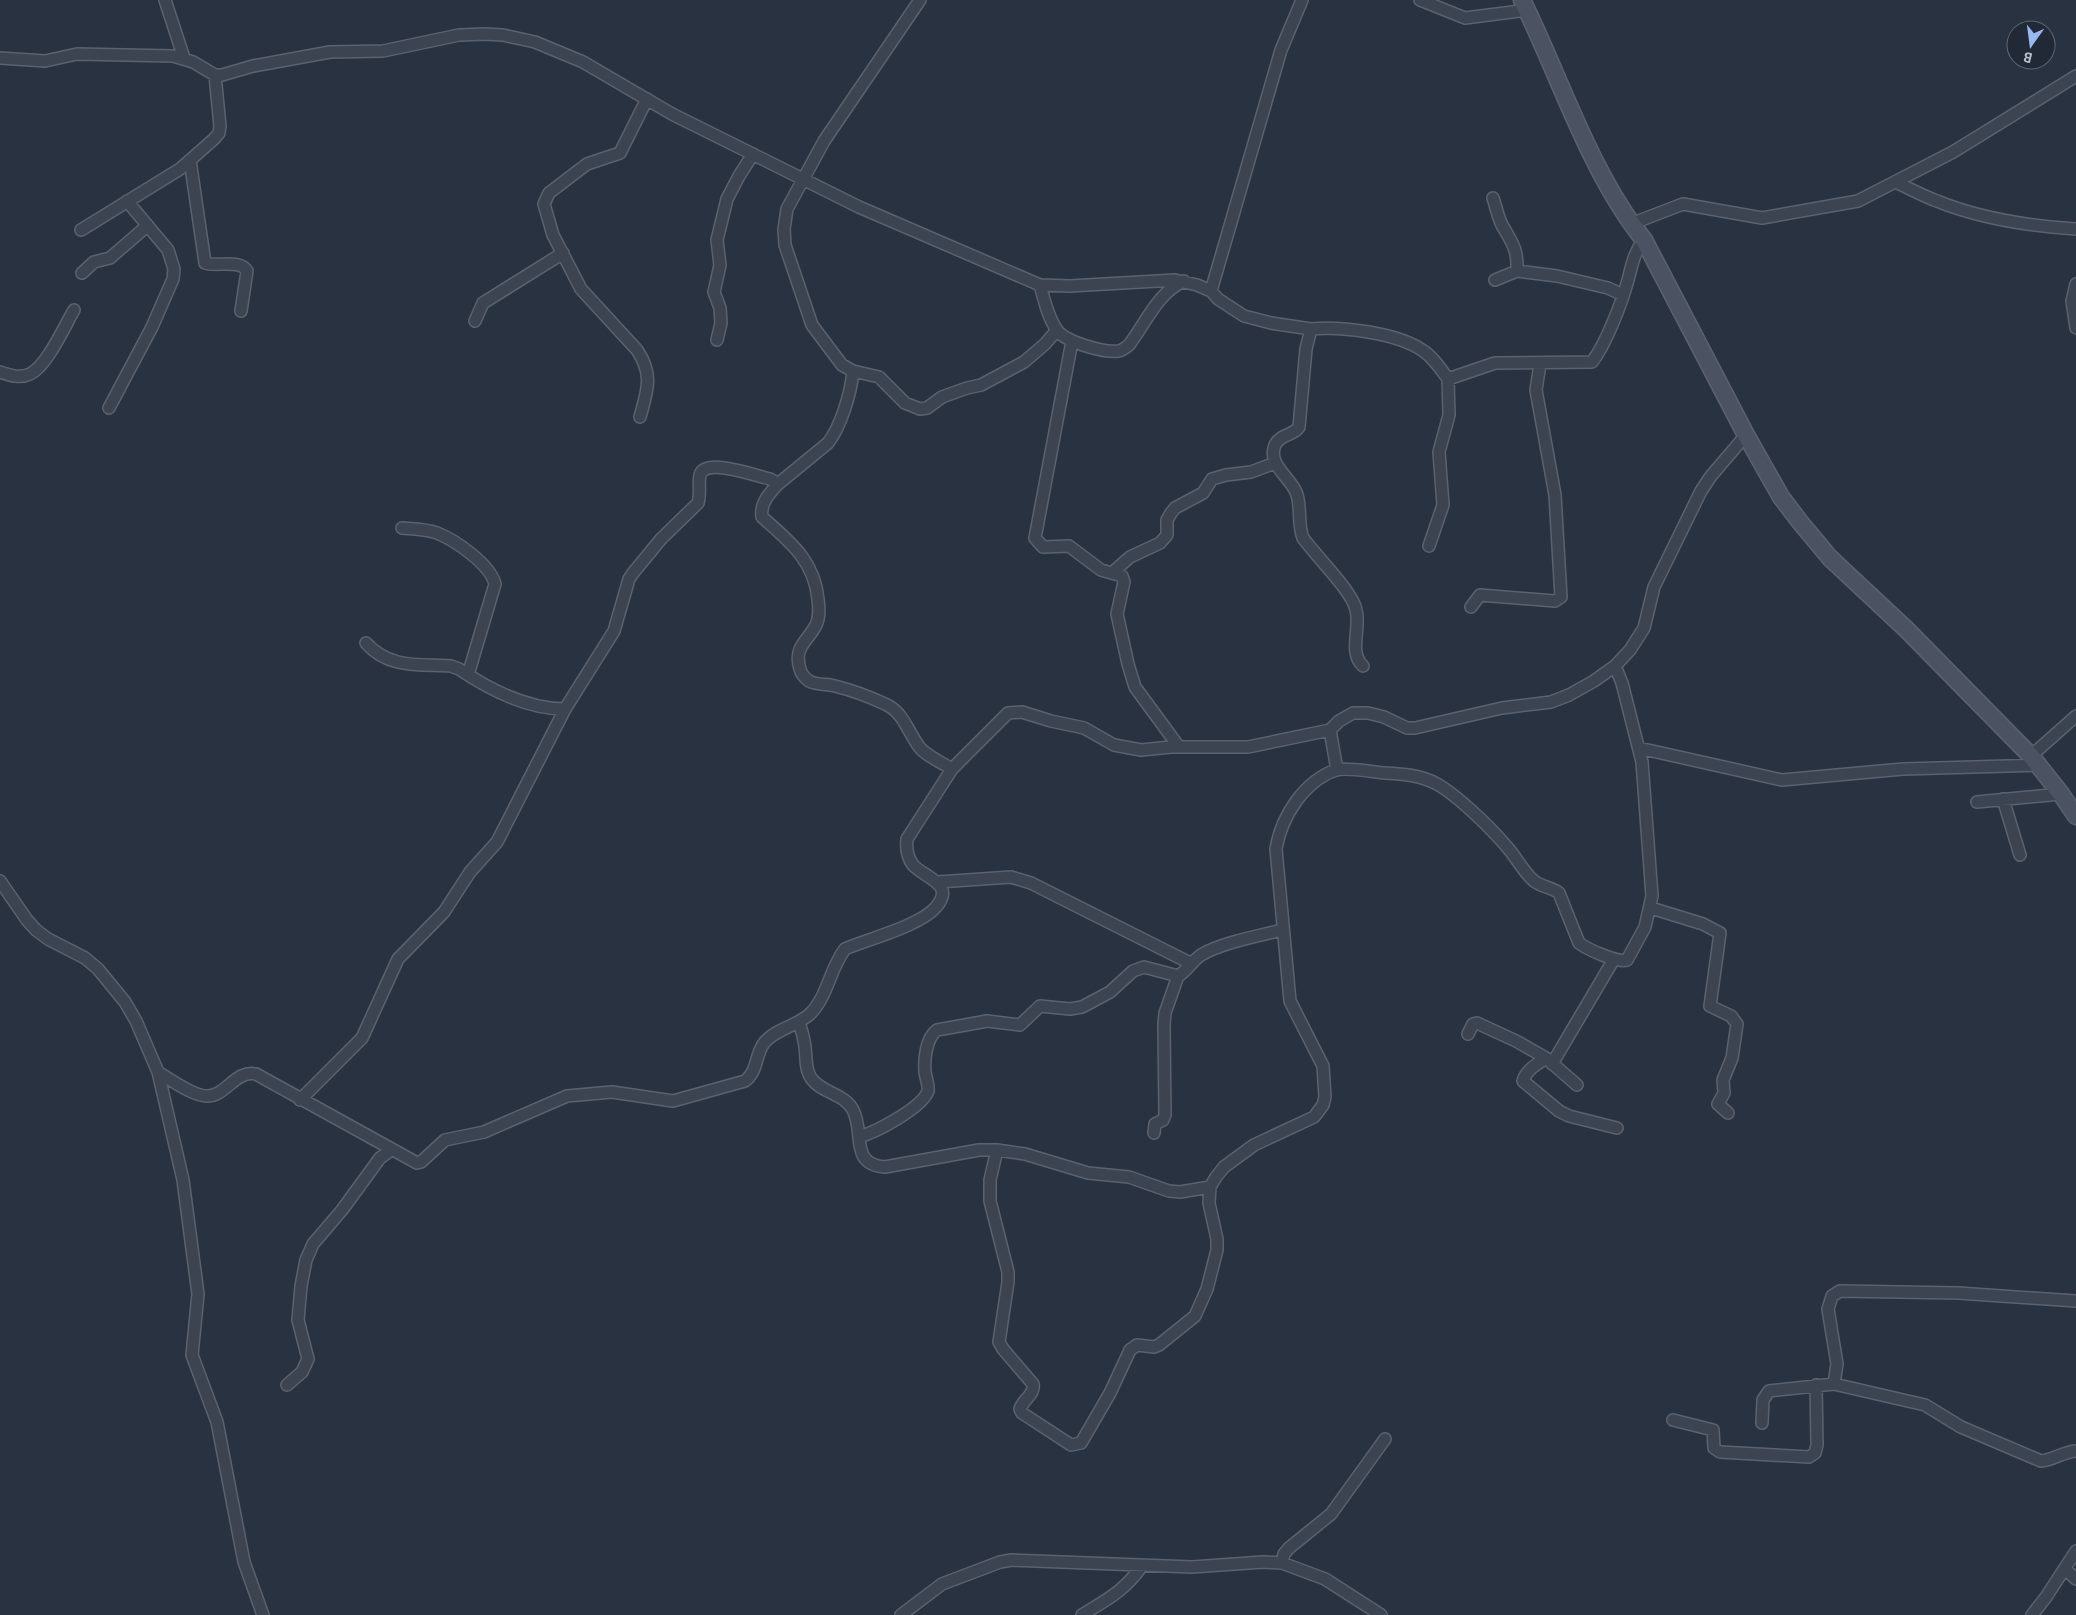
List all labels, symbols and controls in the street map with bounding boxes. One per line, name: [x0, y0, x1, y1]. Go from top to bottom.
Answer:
north arrow: [2006, 20, 2056, 70]
text: B: [2022, 48, 2034, 67]

